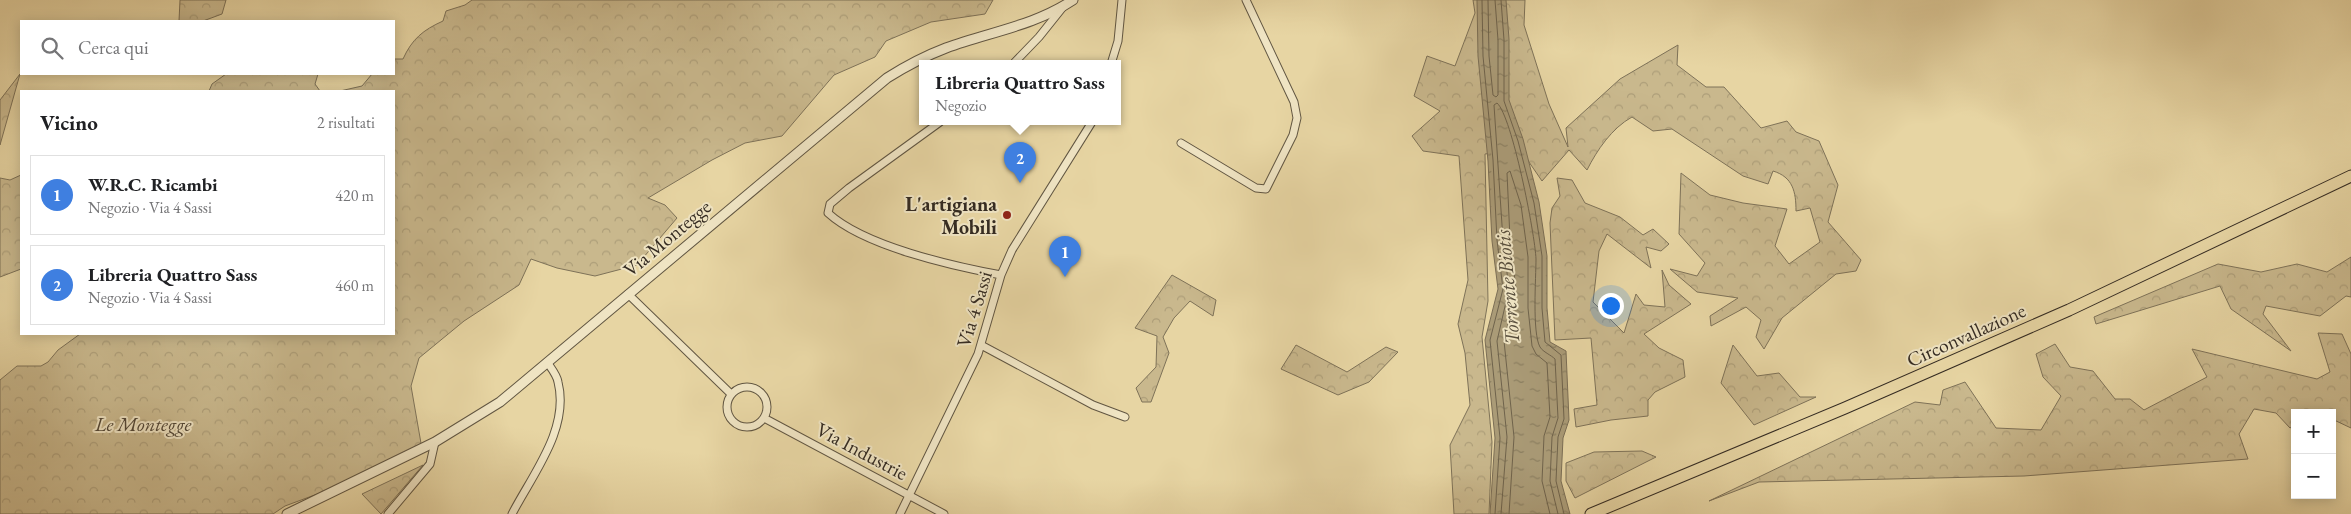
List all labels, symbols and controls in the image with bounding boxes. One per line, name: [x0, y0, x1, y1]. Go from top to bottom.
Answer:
search box: [20, 20, 395, 75]
icon: search: [38, 34, 66, 62]
text: Cerca qui: [78, 35, 149, 60]
popup: [919, 60, 1121, 125]
text: Libreria Quattro Sass: [935, 70, 1105, 95]
text: Negozio: [935, 95, 987, 116]
text: Vicino: [40, 109, 98, 136]
text: 2 risultati: [317, 112, 375, 133]
pin: 2: [1004, 142, 1036, 183]
text: W.R.C. Ricambi: [88, 172, 218, 197]
text: 1: [53, 185, 61, 206]
text: 420 m: [335, 185, 374, 206]
place label: L'artigiana Mobili: [905, 191, 997, 240]
street label: Via Montegge: [618, 193, 717, 282]
text: Negozio · Via 4 Sassi: [88, 197, 212, 218]
marker: L'artigiana Mobili: [1001, 209, 1013, 221]
water label: Torrente Biotis: [1489, 228, 1525, 345]
pin: 1: [1049, 236, 1081, 277]
text: Libreria Quattro Sass: [88, 262, 257, 287]
street label: Via 4 Sassi: [950, 268, 998, 350]
text: 2: [53, 275, 61, 296]
text: 460 m: [335, 275, 374, 296]
text: Negozio · Via 4 Sassi: [88, 287, 212, 308]
your location: [1598, 293, 1624, 319]
street label: Circonvallazione: [1902, 297, 2030, 373]
map controls: [2291, 409, 2336, 499]
button: +: [2291, 409, 2336, 454]
park label: Le Montegge: [94, 411, 191, 437]
street label: Via Industrie: [812, 416, 912, 486]
button: −: [2291, 454, 2336, 499]

